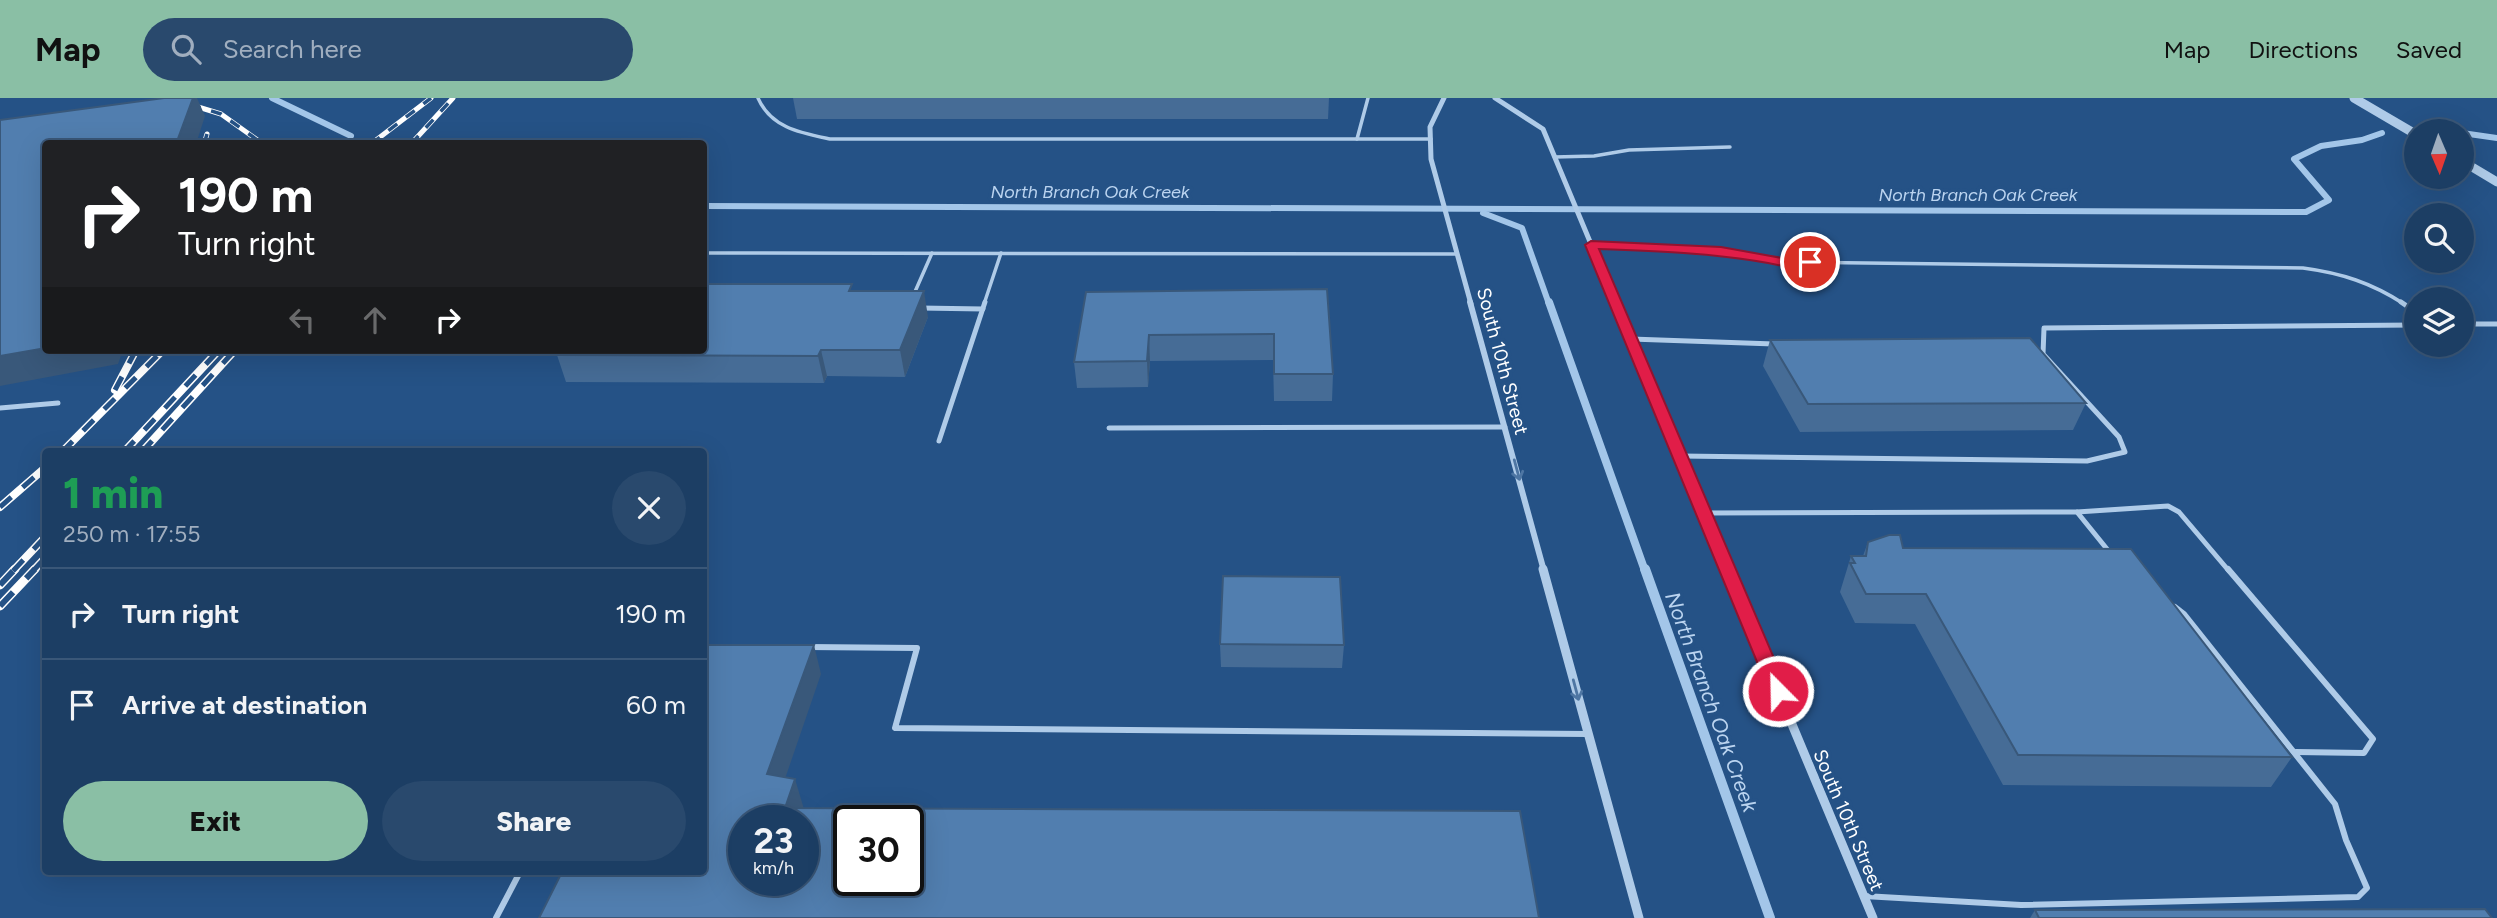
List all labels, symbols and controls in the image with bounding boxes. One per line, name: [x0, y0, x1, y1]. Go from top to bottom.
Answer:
search box: [143, 18, 633, 81]
text: Map: [35, 30, 101, 69]
icon: search: [167, 30, 205, 68]
text: Search here: [223, 33, 362, 65]
text: Map: [2164, 35, 2210, 64]
text: Directions: [2248, 35, 2358, 64]
text: Saved: [2396, 35, 2462, 64]
north arrow: [2404, 119, 2474, 189]
map controls: [2404, 119, 2474, 357]
text: 190 m: [178, 165, 313, 224]
icon: right: [63, 168, 154, 259]
water label: North Branch Oak Creek: [990, 181, 1191, 203]
water label: North Branch Oak Creek: [1878, 184, 2079, 206]
button: search: [2404, 203, 2474, 273]
text: Turn right: [178, 225, 316, 263]
pin: [1780, 232, 1840, 292]
icon: arrive: [1791, 243, 1829, 281]
street label: South 10th Street: [1472, 285, 1533, 437]
button: layers: [2404, 287, 2474, 357]
icon: left: [283, 301, 321, 339]
icon: ahead: [356, 301, 394, 339]
icon: right: [429, 301, 467, 339]
one-way arrow: [1511, 458, 1524, 481]
text: 1 min: [63, 468, 163, 519]
button: close: [612, 471, 686, 545]
text: 250 m · 17:55: [63, 520, 200, 548]
water label: North Branch Oak Creek: [1660, 588, 1763, 816]
icon: right: [63, 595, 101, 633]
text: Turn right: [122, 598, 239, 630]
text: 190 m: [615, 598, 686, 630]
position arrow: [1741, 654, 1815, 728]
one-way arrow: [1570, 678, 1583, 700]
icon: arrive: [63, 686, 101, 724]
text: Arrive at destination: [122, 689, 367, 721]
text: 60 m: [626, 689, 686, 721]
street label: South 10th Street: [1808, 746, 1889, 894]
button: Exit: [63, 781, 368, 861]
button: Share: [382, 781, 686, 861]
speed limit sign: 30: [833, 805, 924, 896]
text: 23: [754, 820, 793, 862]
text: km/h: [753, 857, 794, 879]

